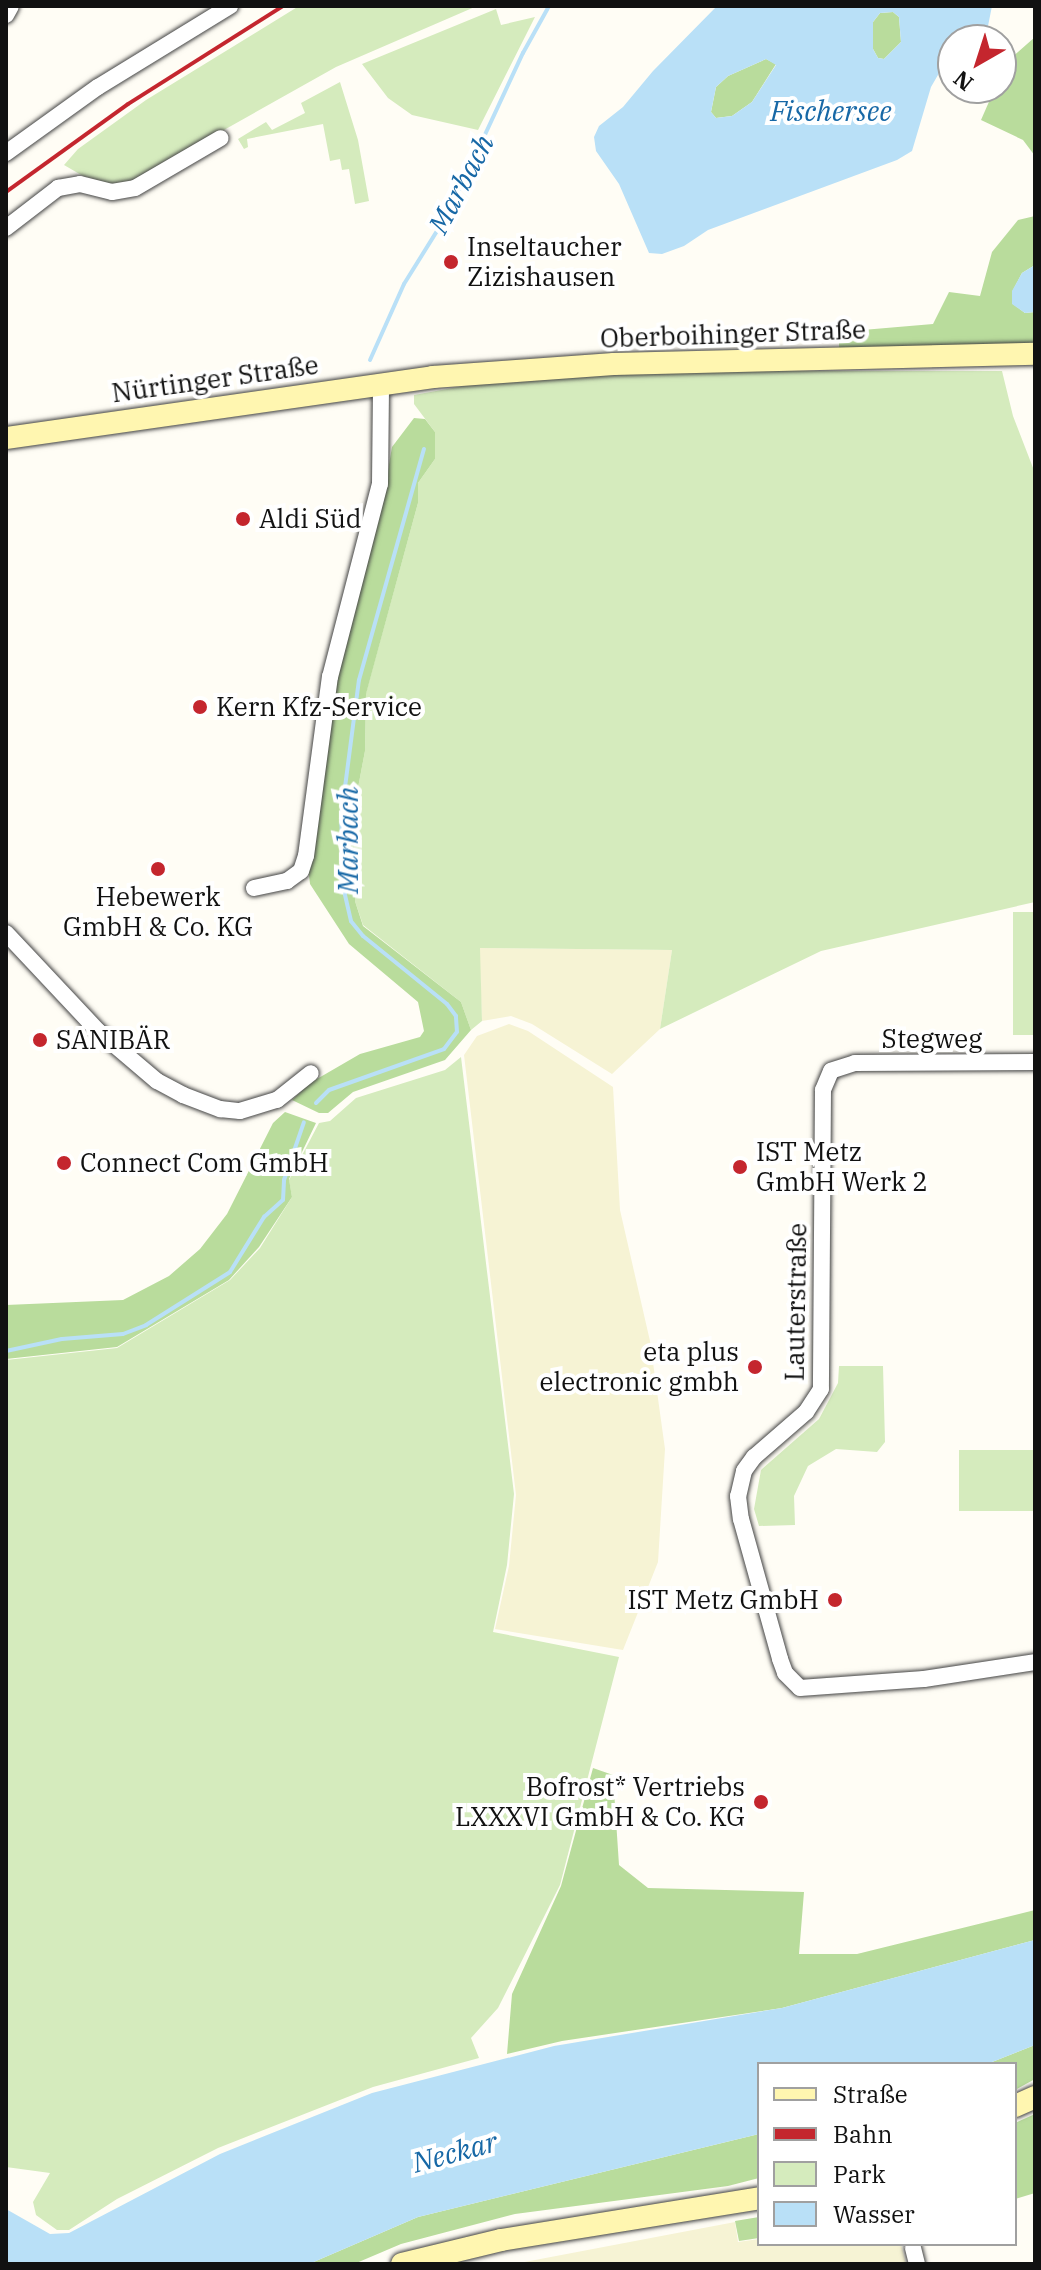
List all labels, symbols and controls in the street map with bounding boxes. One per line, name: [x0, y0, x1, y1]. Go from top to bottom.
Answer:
north arrow: [937, 24, 1017, 104]
text: N: [947, 65, 979, 98]
water label: Fischersee: [770, 94, 892, 128]
water label: Marbach: [421, 129, 501, 239]
place label: Inseltaucher Zizishausen: [467, 231, 621, 292]
marker: Inseltaucher Zizishausen: [442, 253, 460, 271]
street label: Oberboihinger Straße: [600, 314, 866, 354]
street label: Nürtinger Straße: [110, 349, 320, 409]
place label: Aldi Süd: [259, 503, 362, 535]
marker: Aldi Süd: [234, 510, 252, 528]
place label: Kern Kfz-Service: [216, 691, 422, 723]
marker: Kern Kfz-Service: [191, 698, 209, 716]
water label: Marbach: [331, 787, 365, 893]
marker: Hebewerk GmbH & Co. KG: [149, 860, 167, 878]
place label: Hebewerk GmbH & Co. KG: [63, 881, 253, 942]
street label: Stegweg: [882, 1023, 982, 1055]
place label: SANIBÄR: [56, 1024, 170, 1056]
marker: SANIBÄR: [31, 1031, 49, 1049]
place label: IST Metz GmbH Werk 2: [756, 1136, 928, 1198]
place label: Connect Com GmbH: [80, 1147, 329, 1179]
marker: Connect Com GmbH: [55, 1154, 73, 1172]
marker: IST Metz GmbH Werk 2: [731, 1158, 749, 1176]
street label: Lauterstraße: [779, 1223, 813, 1381]
place label: eta plus electronic gmbh: [540, 1336, 739, 1398]
marker: eta plus electronic gmbh: [746, 1358, 764, 1376]
place label: IST Metz GmbH: [628, 1584, 819, 1616]
marker: IST Metz GmbH: [826, 1591, 844, 1609]
place label: Bofrost* Vertriebs LXXXVI GmbH & Co. KG: [455, 1771, 745, 1832]
marker: Bofrost* Vertriebs LXXXVI GmbH & Co. KG: [752, 1793, 770, 1811]
legend: [757, 2062, 1017, 2246]
text: Straße: [833, 2078, 908, 2110]
text: Bahn: [833, 2118, 893, 2150]
water label: Neckar: [409, 2125, 501, 2179]
text: Park: [833, 2158, 885, 2190]
text: Wasser: [833, 2198, 915, 2230]

